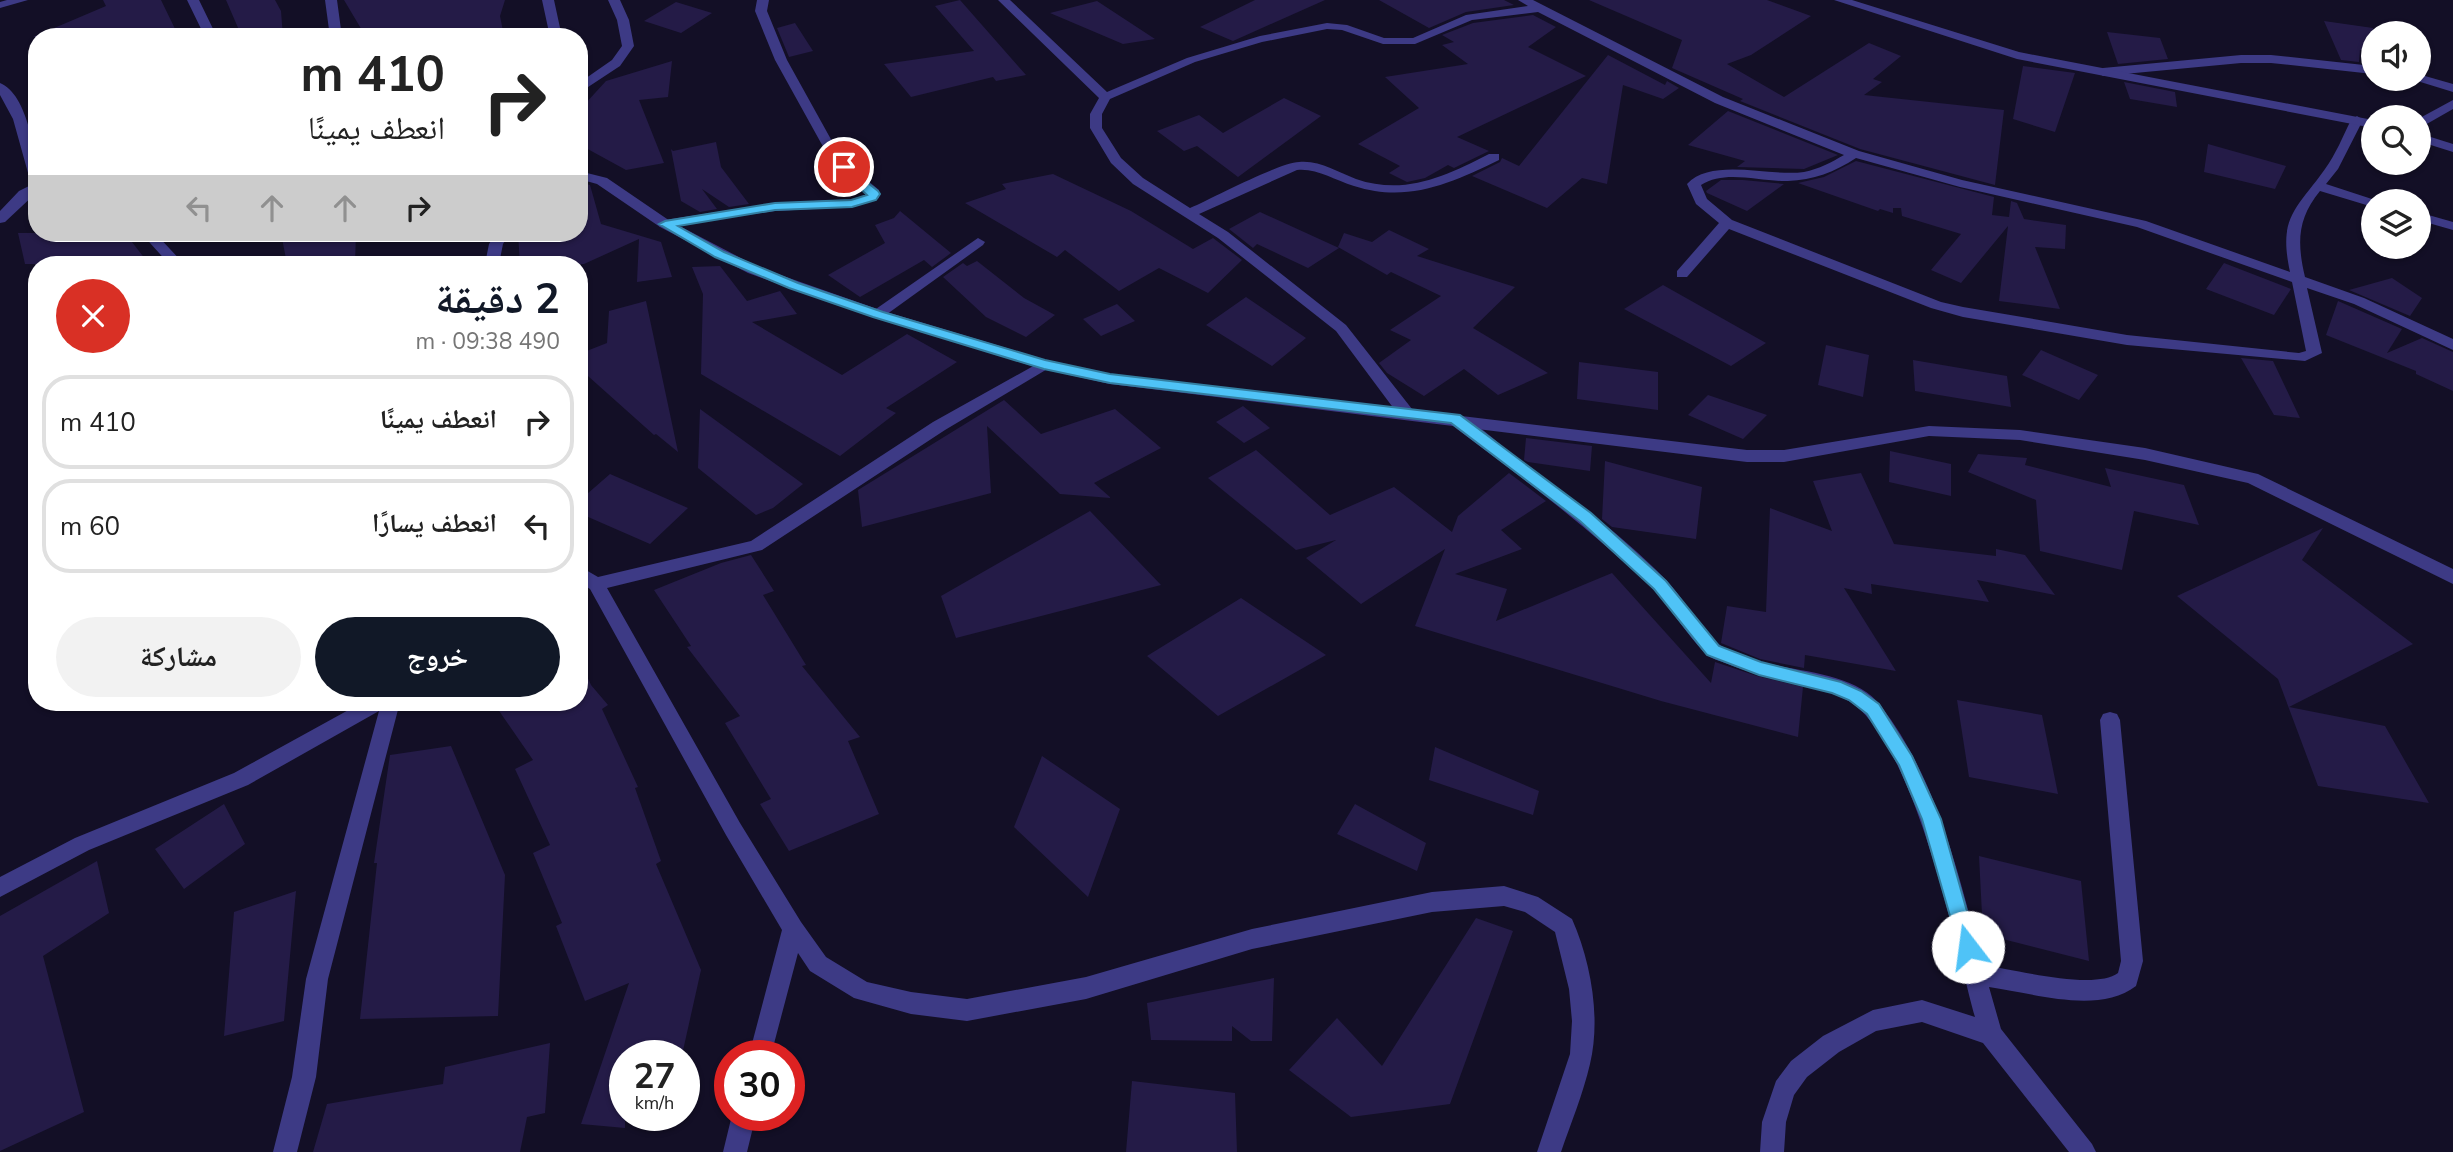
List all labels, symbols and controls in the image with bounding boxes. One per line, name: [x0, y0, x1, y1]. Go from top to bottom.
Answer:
map controls: [2361, 21, 2431, 259]
button: sound: [2361, 21, 2431, 91]
text: 410 m: [301, 41, 445, 108]
icon: right: [469, 56, 560, 147]
button: search: [2361, 105, 2431, 175]
text: انعطف يمينًا: [308, 107, 445, 150]
pin: [814, 137, 874, 197]
icon: arrive: [825, 148, 863, 186]
icon: left: [180, 189, 218, 227]
icon: ahead: [253, 189, 291, 227]
icon: ahead: [326, 189, 364, 227]
icon: right: [399, 189, 437, 227]
button: layers: [2361, 189, 2431, 259]
text: 2 دقيقة: [435, 271, 560, 328]
button: close: [56, 279, 130, 353]
text: 490 m · 09:38: [415, 326, 560, 357]
text: انعطف يمينًا: [380, 402, 497, 437]
icon: right: [518, 403, 556, 441]
text: 410 m: [60, 405, 136, 440]
text: انعطف يسارًا: [372, 506, 497, 541]
icon: left: [518, 507, 556, 545]
text: 60 m: [60, 509, 120, 544]
button: مشاركة: [56, 617, 301, 697]
button: خروج: [315, 617, 560, 697]
position arrow: [1931, 910, 2005, 984]
speed limit sign: 30: [714, 1040, 805, 1131]
text: 27: [633, 1053, 676, 1100]
text: km/h: [635, 1091, 674, 1115]

